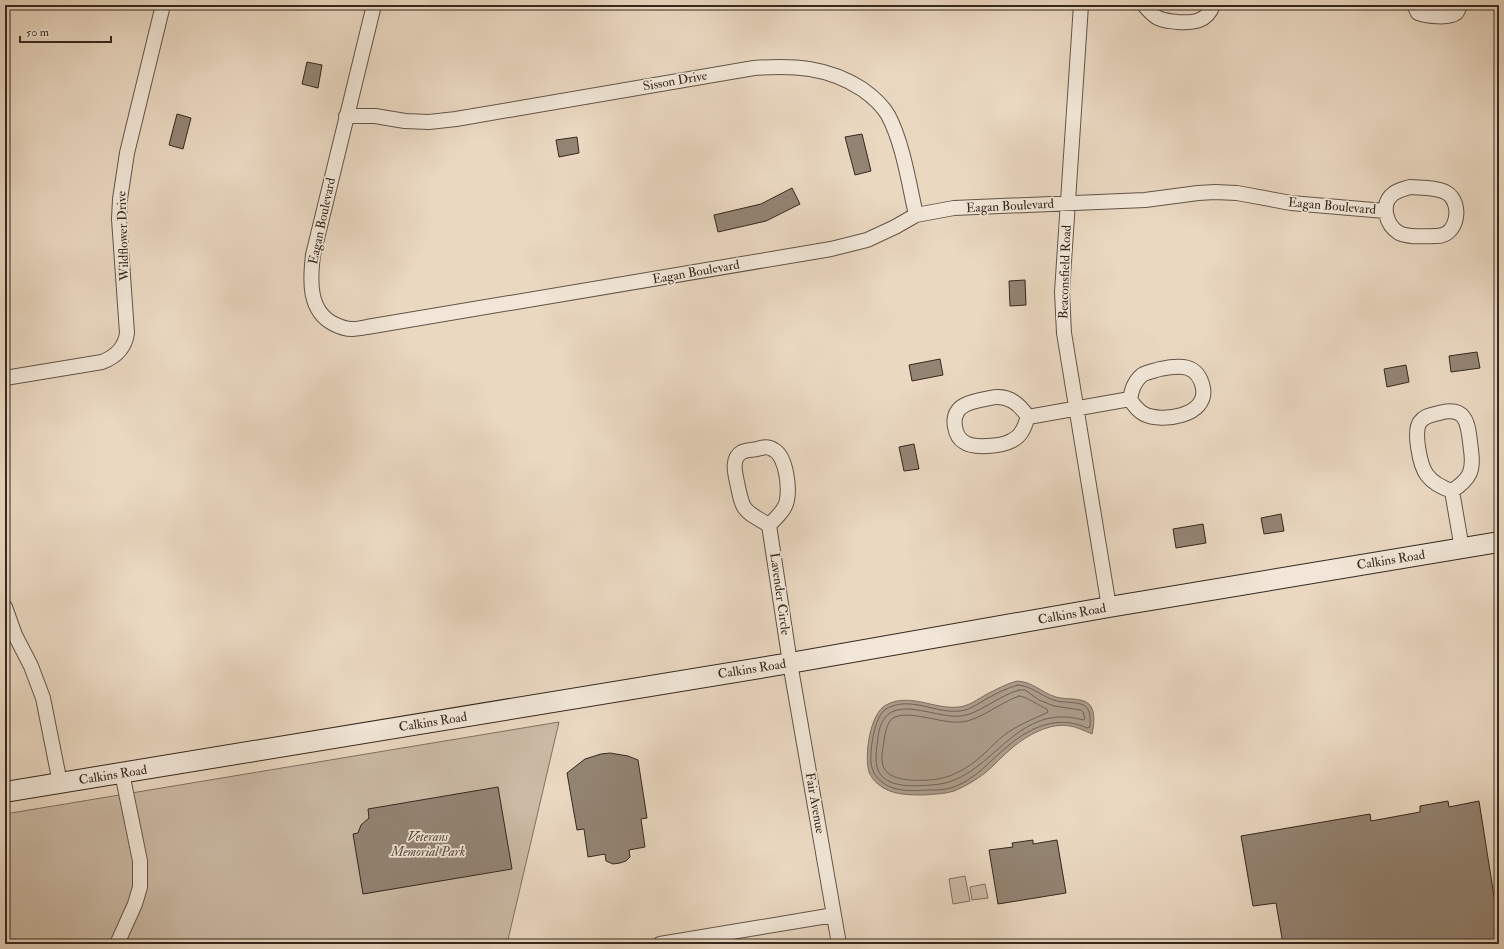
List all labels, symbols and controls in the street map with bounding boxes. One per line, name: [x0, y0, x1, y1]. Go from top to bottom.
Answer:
scale bar: [20, 18, 111, 44]
text: 50 m: [26, 25, 50, 40]
street label: Sisson Drive: [642, 67, 709, 95]
street label: Eagan Boulevard: [305, 176, 339, 266]
street label: Wildflower Drive: [113, 190, 133, 282]
street label: Eagan Boulevard: [1287, 194, 1377, 218]
street label: Eagan Boulevard: [966, 196, 1055, 216]
street label: Beaconsfield Road: [1055, 224, 1075, 319]
street label: Eagan Boulevard: [651, 256, 741, 288]
street label: Calkins Road: [1356, 547, 1427, 573]
street label: Lavender Circle: [766, 552, 794, 637]
street label: Calkins Road: [1037, 600, 1108, 628]
street label: Calkins Road: [717, 656, 788, 682]
street label: Calkins Road: [398, 709, 469, 735]
street label: Calkins Road: [78, 762, 149, 788]
street label: Fair Avenue: [802, 771, 828, 835]
park label: Veterans Memorial Park: [390, 829, 465, 860]

